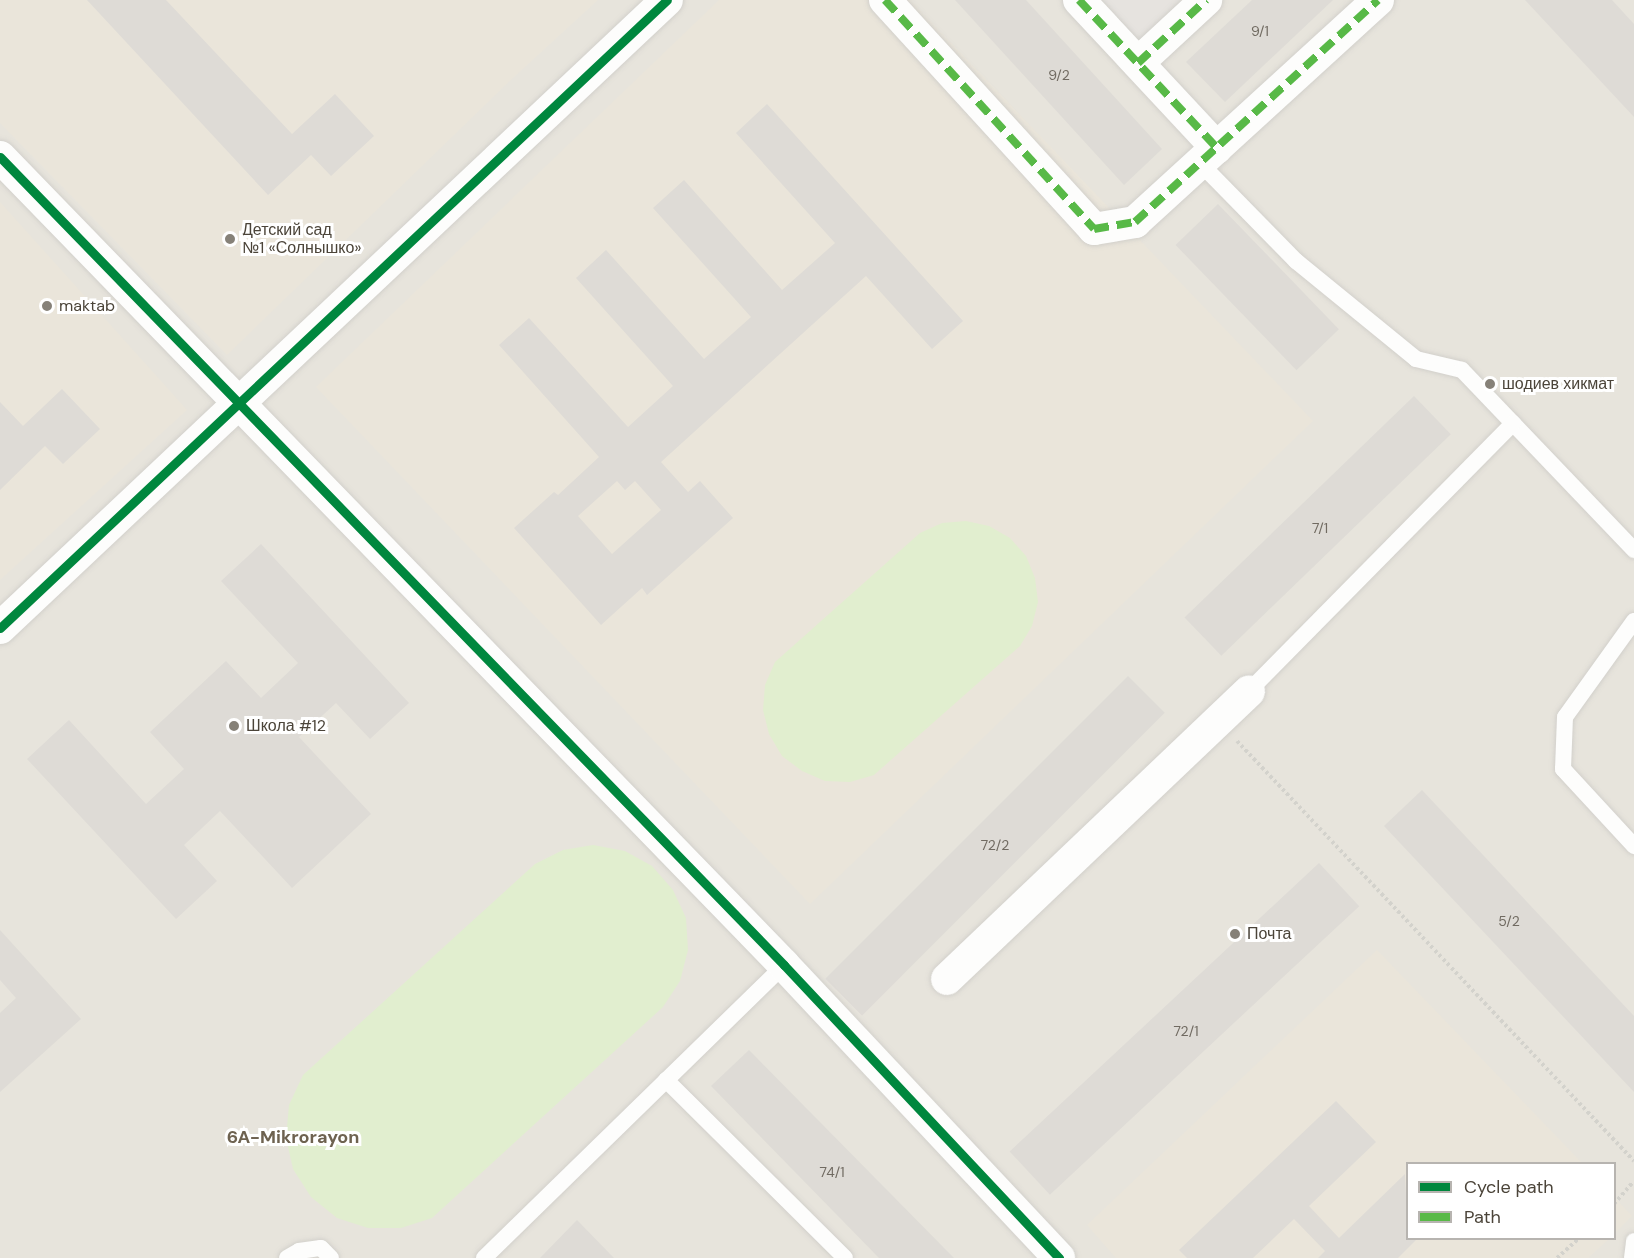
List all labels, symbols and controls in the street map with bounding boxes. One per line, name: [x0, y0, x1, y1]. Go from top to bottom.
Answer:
house number: 9/1: [1251, 23, 1269, 39]
house number: 9/2: [1048, 67, 1070, 83]
place label: Детский сад №1 «Солнышко»: [242, 220, 362, 258]
marker: Детский сад №1 «Солнышко»: [223, 232, 237, 246]
place label: maktab: [59, 296, 115, 316]
marker: maktab: [40, 299, 54, 313]
place label: шодиев хикмат: [1502, 374, 1614, 394]
marker: шодиев хикмат: [1483, 377, 1497, 391]
house number: 7/1: [1312, 520, 1328, 536]
place label: Школа #12: [246, 716, 326, 736]
marker: Школа #12: [227, 719, 241, 733]
house number: 72/2: [981, 837, 1009, 853]
house number: 5/2: [1498, 913, 1520, 929]
place label: Почта: [1247, 924, 1291, 944]
marker: Почта: [1228, 927, 1242, 941]
house number: 72/1: [1173, 1023, 1199, 1039]
district label: 6A-Mikrorayon: [227, 1126, 359, 1148]
legend: [1406, 1162, 1616, 1240]
house number: 74/1: [819, 1164, 845, 1180]
text: Cycle path: [1464, 1175, 1554, 1199]
text: Path: [1464, 1205, 1501, 1229]

